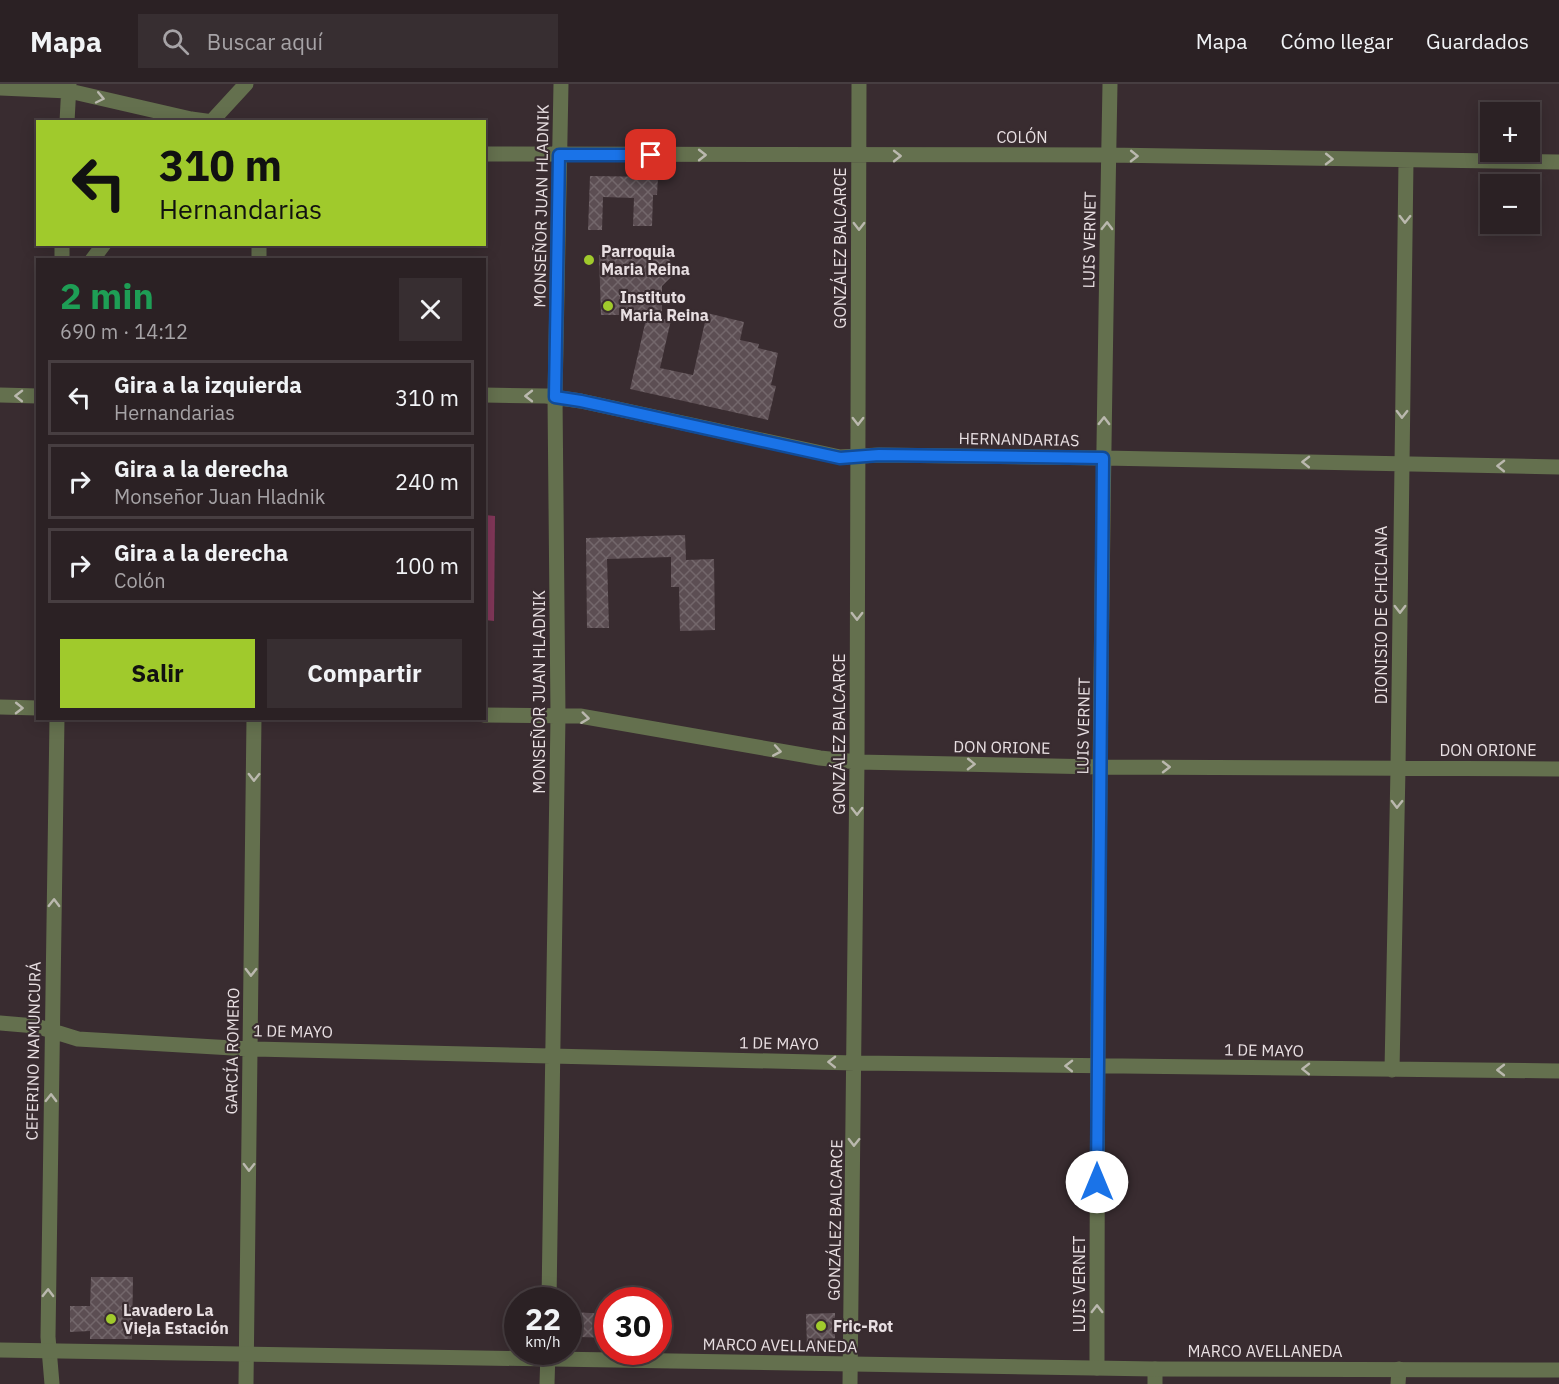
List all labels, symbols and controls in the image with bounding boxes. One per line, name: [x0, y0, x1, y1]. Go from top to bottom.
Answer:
search box: [138, 14, 558, 68]
text: Mapa: [30, 23, 102, 60]
icon: search: [159, 25, 192, 58]
text: Buscar aquí: [207, 27, 323, 56]
text: Mapa: [1196, 27, 1247, 55]
text: Cómo llegar: [1280, 27, 1393, 55]
text: Guardados: [1426, 27, 1529, 55]
one-way arrow: [94, 91, 104, 104]
map controls: [1480, 102, 1540, 234]
button: +: [1480, 102, 1540, 162]
street label: MONSEÑOR JUAN HLADNIK: [529, 104, 553, 308]
street label: COLÓN: [996, 126, 1048, 147]
pin: [625, 129, 676, 180]
text: 310 m: [159, 138, 282, 193]
icon: arrive: [634, 138, 667, 171]
icon: left: [60, 144, 138, 222]
one-way arrow: [697, 149, 706, 161]
one-way arrow: [892, 150, 901, 162]
one-way arrow: [1129, 150, 1138, 162]
one-way arrow: [1324, 153, 1333, 166]
street label: GONZÁLEZ BALCARCE: [829, 167, 850, 329]
button: −: [1480, 174, 1540, 234]
text: Hernandarias: [159, 191, 322, 226]
street label: LUIS VERNET: [1078, 191, 1100, 289]
one-way arrow: [1398, 215, 1411, 224]
one-way arrow: [853, 222, 865, 231]
one-way arrow: [1101, 222, 1113, 231]
place label: Parroquia Maria Reina: [601, 241, 690, 279]
marker: Parroquia Maria Reina: [582, 253, 596, 267]
text: 2 min: [60, 272, 154, 319]
button: close: [399, 278, 462, 341]
place label: Instituto Maria Reina: [620, 287, 709, 325]
marker: Instituto Maria Reina: [601, 299, 615, 313]
text: 690 m · 14:12: [60, 318, 188, 345]
text: Gira a la izquierda: [114, 370, 302, 399]
icon: left: [63, 381, 96, 414]
text: 310 m: [395, 383, 459, 412]
one-way arrow: [14, 390, 23, 402]
one-way arrow: [525, 390, 534, 402]
text: Hernandarias: [114, 399, 235, 426]
one-way arrow: [1395, 410, 1408, 419]
one-way arrow: [852, 417, 864, 426]
one-way arrow: [1098, 417, 1110, 426]
street label: HERNANDARIAS: [958, 428, 1080, 450]
text: Gira a la derecha: [114, 454, 288, 483]
one-way arrow: [1301, 456, 1310, 469]
one-way arrow: [1496, 460, 1505, 472]
icon: right: [63, 465, 96, 498]
text: 240 m: [395, 467, 459, 496]
text: Monseñor Juan Hladnik: [114, 483, 325, 510]
street label: DIONISIO DE CHICLANA: [1371, 526, 1391, 704]
text: Gira a la derecha: [114, 538, 288, 567]
icon: right: [63, 549, 96, 582]
text: 100 m: [395, 551, 459, 580]
text: Colón: [114, 567, 166, 594]
street label: MONSEÑOR JUAN HLADNIK: [529, 590, 549, 794]
one-way arrow: [1393, 605, 1406, 614]
one-way arrow: [851, 612, 863, 621]
button: Salir: [60, 639, 255, 708]
button: Compartir: [267, 639, 462, 708]
street label: GONZÁLEZ BALCARCE: [828, 653, 849, 815]
street label: LUIS VERNET: [1072, 677, 1094, 775]
one-way arrow: [14, 701, 23, 714]
one-way arrow: [580, 711, 589, 723]
street label: DON ORIONE: [953, 736, 1051, 758]
street label: DON ORIONE: [1439, 740, 1537, 760]
one-way arrow: [772, 744, 782, 756]
one-way arrow: [967, 758, 976, 770]
one-way arrow: [1162, 761, 1171, 773]
one-way arrow: [248, 772, 260, 781]
one-way arrow: [1391, 800, 1404, 809]
one-way arrow: [851, 807, 863, 816]
one-way arrow: [48, 899, 60, 908]
street label: CEFERINO NAMUNCURÁ: [20, 962, 45, 1140]
one-way arrow: [245, 967, 257, 976]
street label: GARCÍA ROMERO: [220, 987, 243, 1115]
street label: 1 DE MAYO: [253, 1020, 333, 1042]
street label: 1 DE MAYO: [739, 1032, 819, 1054]
street label: 1 DE MAYO: [1224, 1039, 1304, 1061]
one-way arrow: [827, 1056, 836, 1068]
one-way arrow: [1064, 1059, 1073, 1072]
one-way arrow: [1301, 1062, 1310, 1075]
one-way arrow: [1496, 1064, 1505, 1076]
one-way arrow: [45, 1093, 57, 1102]
one-way arrow: [847, 1138, 860, 1147]
street label: GONZÁLEZ BALCARCE: [823, 1139, 846, 1301]
position arrow: [1065, 1150, 1129, 1214]
one-way arrow: [243, 1162, 255, 1171]
street label: LUIS VERNET: [1069, 1236, 1089, 1333]
speed limit sign: 30: [594, 1287, 672, 1365]
one-way arrow: [42, 1288, 54, 1297]
text: 22: [525, 1299, 561, 1338]
place label: Lavadero La Vieja Estación: [123, 1300, 229, 1338]
one-way arrow: [1091, 1305, 1103, 1314]
marker: Lavadero La Vieja Estación: [104, 1312, 118, 1326]
place label: Fric-Rot: [833, 1316, 893, 1336]
marker: Fric-Rot: [814, 1319, 828, 1333]
text: km/h: [525, 1332, 561, 1351]
street label: MARCO AVELLANEDA: [702, 1334, 858, 1356]
street label: MARCO AVELLANEDA: [1188, 1341, 1342, 1361]

